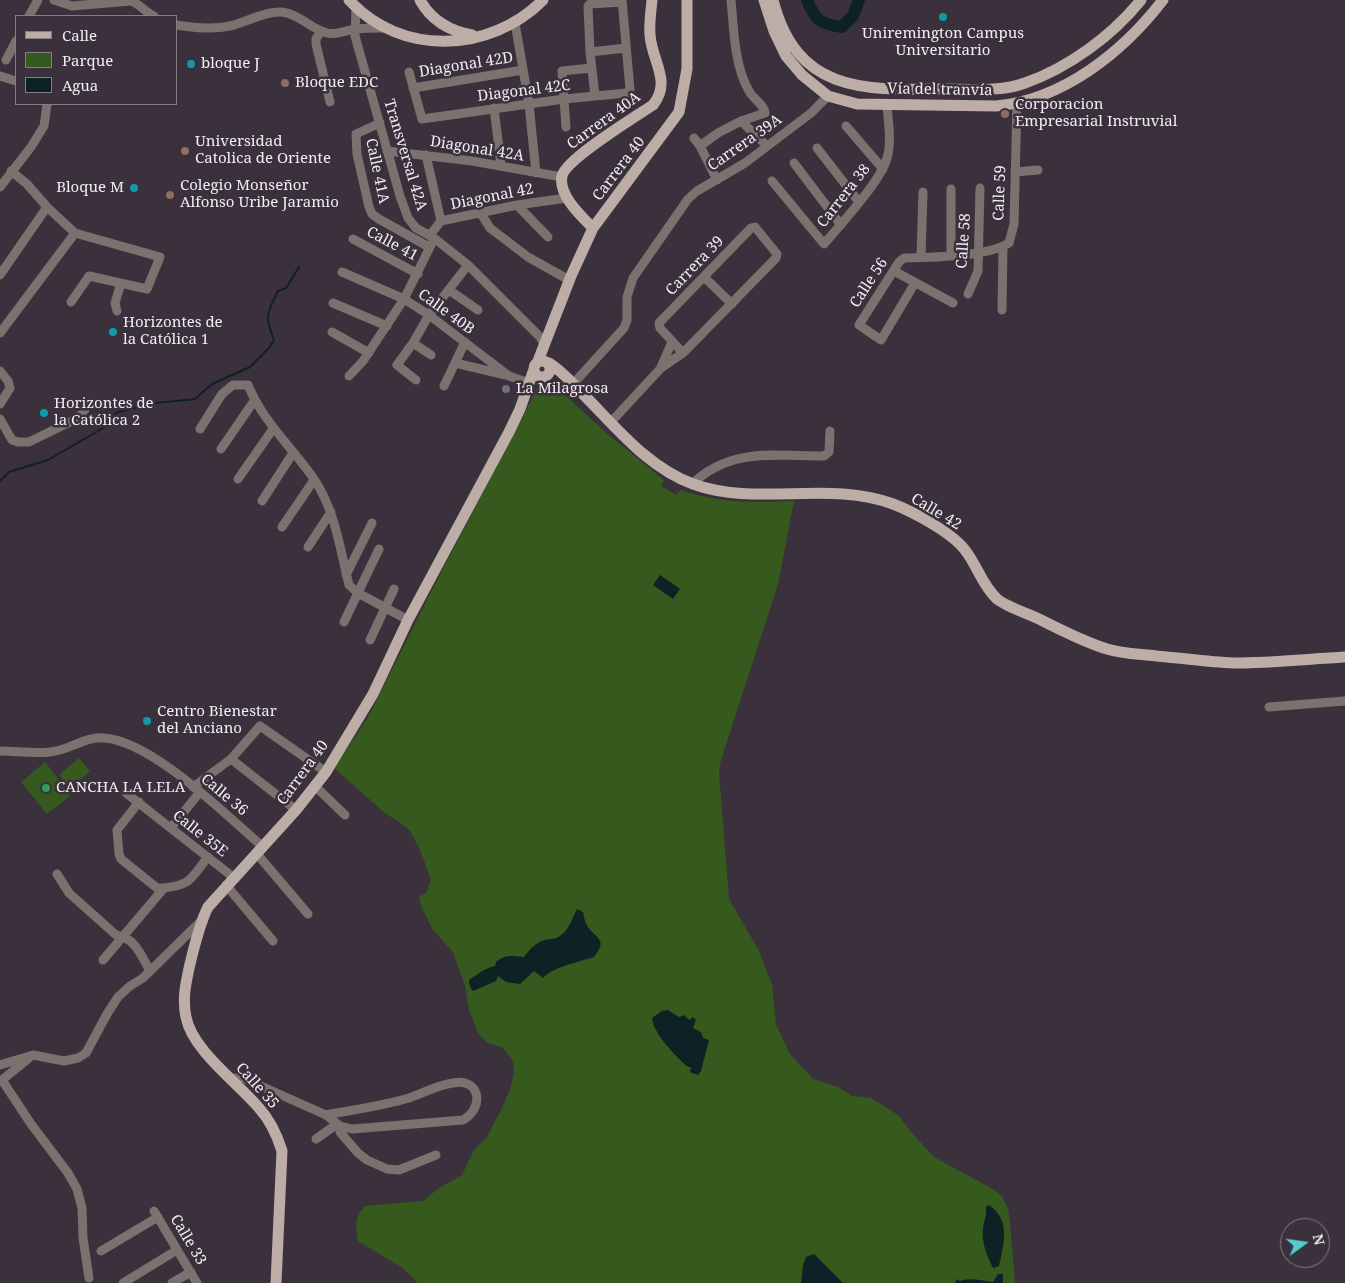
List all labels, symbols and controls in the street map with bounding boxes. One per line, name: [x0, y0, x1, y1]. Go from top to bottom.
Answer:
marker: Uniremington Campus Universitario: [937, 11, 949, 23]
legend: [15, 15, 178, 105]
text: Calle: [62, 25, 97, 45]
place label: Uniremington Campus Universitario: [862, 25, 1024, 60]
street label: Diagonal 42D: [418, 49, 514, 81]
text: Parque: [62, 50, 113, 70]
place label: bloque J: [201, 55, 260, 73]
marker: bloque J: [185, 58, 197, 70]
place label: Bloque EDC: [295, 74, 378, 92]
text: Agua: [62, 75, 98, 95]
street label: Diagonal 42C: [476, 76, 572, 106]
marker: Bloque EDC: [279, 77, 291, 89]
street label: Vía del tranvía: [887, 80, 993, 100]
street label: Carrera 40A: [564, 88, 644, 154]
place label: Corporacion Empresarial Instruvial: [1015, 96, 1177, 131]
street label: Transversal 42A: [379, 97, 431, 213]
marker: Corporacion Empresarial Instruvial: [999, 108, 1011, 120]
street label: Carrera 39A: [705, 111, 785, 175]
place label: Universidad Catolica de Oriente: [195, 133, 331, 168]
street label: Diagonal 42A: [429, 133, 525, 165]
street label: Carrera 40: [589, 133, 649, 205]
street label: Calle 41A: [361, 137, 393, 205]
marker: Universidad Catolica de Oriente: [179, 145, 191, 157]
street label: Carrera 38: [814, 161, 874, 231]
street label: Calle 59: [990, 165, 1010, 221]
place label: Colegio Monseñor Alfonso Uribe Jaramio: [180, 177, 339, 212]
place label: Bloque M: [56, 179, 124, 197]
street label: Diagonal 42: [449, 180, 535, 214]
marker: Bloque M: [128, 182, 140, 194]
marker: Colegio Monseñor Alfonso Uribe Jaramio: [164, 189, 176, 201]
street label: Calle 58: [953, 213, 975, 269]
street label: Calle 41: [363, 223, 421, 265]
street label: Carrera 39: [662, 233, 728, 299]
street label: Calle 56: [846, 255, 892, 311]
street label: Calle 40B: [414, 285, 478, 339]
place label: Horizontes de la Católica 1: [123, 314, 223, 349]
marker: Horizontes de la Católica 1: [107, 326, 119, 338]
place label: La Milagrosa: [516, 380, 609, 398]
marker: La Milagrosa: [500, 383, 512, 395]
place label: Horizontes de la Católica 2: [54, 395, 154, 430]
marker: Horizontes de la Católica 2: [38, 407, 50, 419]
street label: Calle 42: [908, 490, 964, 534]
place label: Centro Bienestar del Anciano: [157, 703, 277, 738]
marker: Centro Bienestar del Anciano: [141, 715, 153, 727]
street label: Carrera 40: [273, 737, 333, 809]
street label: Calle 36: [197, 770, 251, 820]
place label: CANCHA LA LELA: [56, 779, 185, 797]
marker: CANCHA LA LELA: [40, 782, 52, 794]
street label: Calle 35E: [169, 807, 231, 861]
street label: Calle 35: [232, 1059, 282, 1113]
street label: Calle 33: [166, 1212, 210, 1268]
north arrow: [1280, 1218, 1330, 1268]
text: N: [1309, 1232, 1330, 1247]

